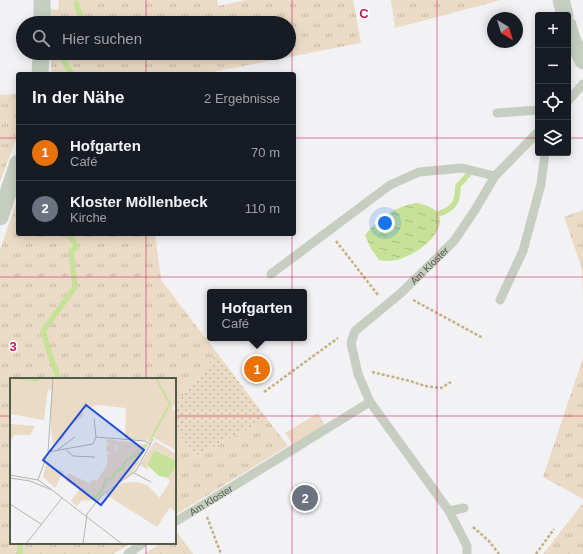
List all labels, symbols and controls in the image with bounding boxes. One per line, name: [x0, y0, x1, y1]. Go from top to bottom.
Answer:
text: C: [359, 6, 369, 21]
north arrow: [487, 12, 523, 48]
map controls: [535, 12, 571, 156]
button: +: [535, 12, 571, 48]
search box: [16, 16, 296, 60]
icon: search: [30, 27, 52, 49]
text: Hier suchen: [62, 30, 142, 47]
button: −: [535, 48, 571, 84]
button: locate: [535, 84, 571, 120]
text: In der Nähe: [32, 88, 125, 107]
text: 2 Ergebnisse: [204, 91, 280, 106]
button: layers: [535, 120, 571, 156]
text: Hofgarten: [70, 137, 141, 154]
text: 1: [41, 145, 49, 160]
text: 70 m: [251, 145, 280, 160]
text: Café: [70, 154, 97, 169]
text: Kloster Möllenbeck: [70, 193, 208, 210]
text: 2: [41, 201, 49, 216]
text: 110 m: [245, 201, 280, 216]
text: Kirche: [70, 210, 107, 225]
your location: [375, 213, 395, 233]
street label: Am Kloster: [408, 244, 451, 286]
popup: [207, 289, 307, 341]
text: Hofgarten: [222, 299, 292, 316]
text: Café: [222, 316, 249, 331]
text: 3: [9, 339, 17, 354]
pin: 1: [244, 354, 270, 384]
inset map: [10, 378, 176, 544]
street label: Am Kloster: [187, 482, 235, 518]
pin: 2: [292, 483, 318, 513]

